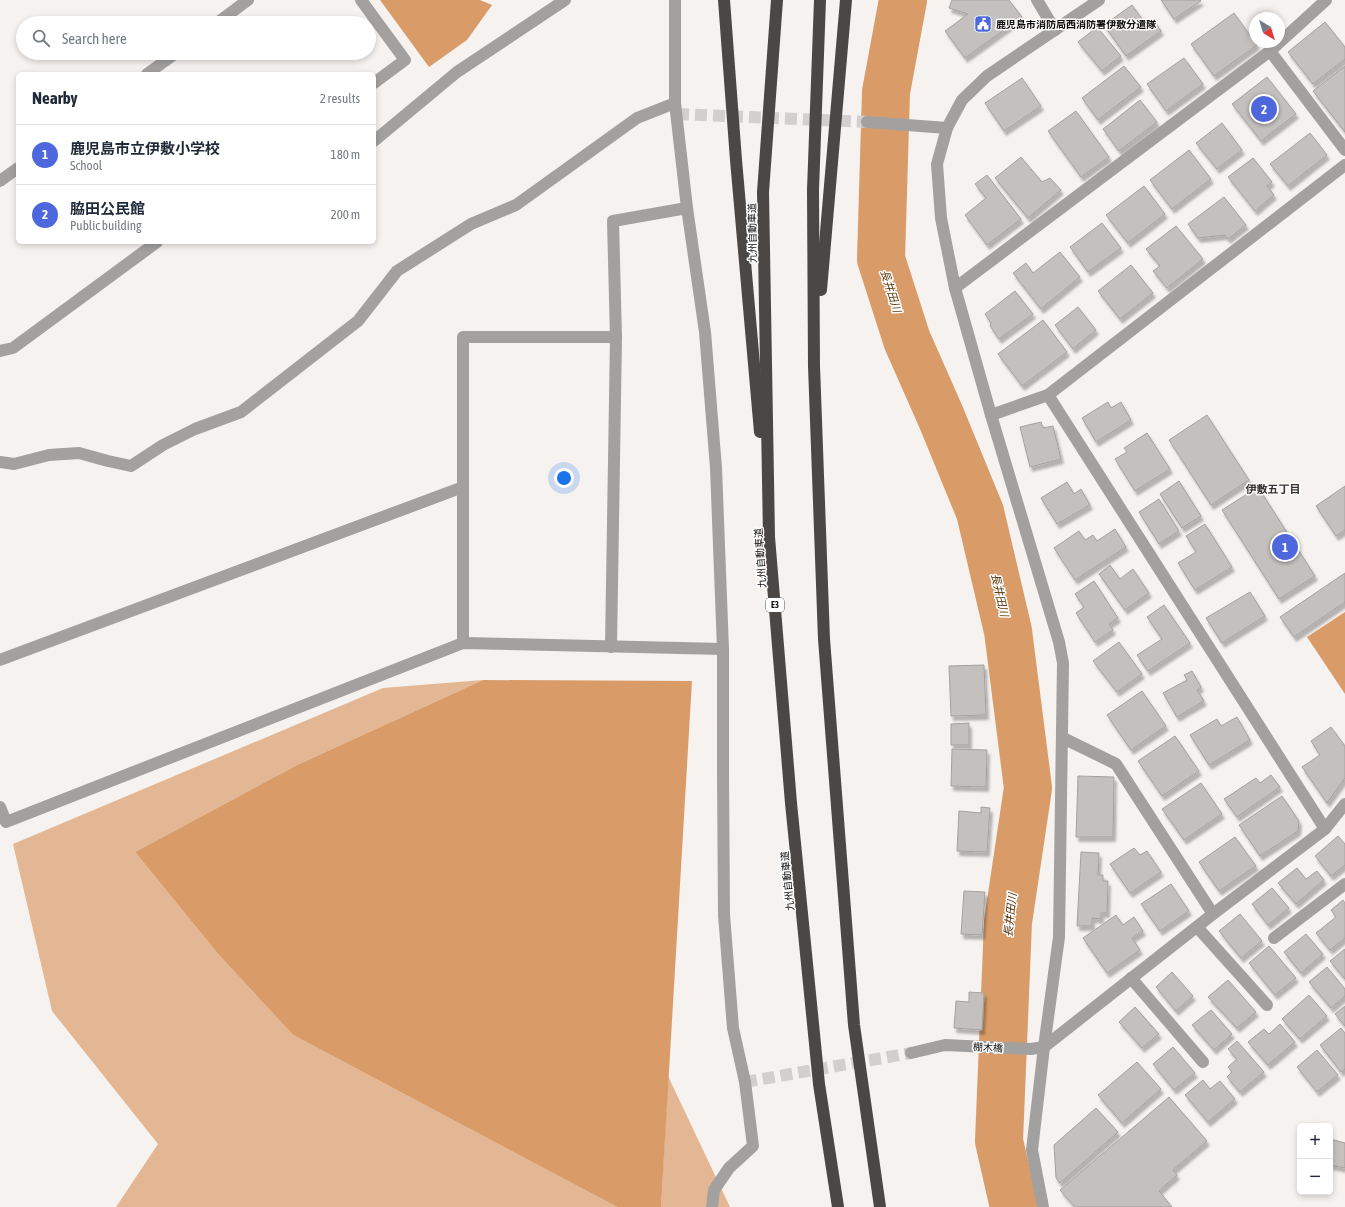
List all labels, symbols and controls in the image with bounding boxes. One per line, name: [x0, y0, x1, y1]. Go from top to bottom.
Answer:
north arrow: [1249, 12, 1285, 48]
public building icon: 鹿児島市消防局西消防署伊敷分遣隊: [973, 14, 993, 34]
search box: [16, 16, 376, 60]
place label: 鹿児島市消防局西消防署伊敷分遣隊: [996, 19, 1157, 30]
icon: search: [30, 27, 52, 49]
text: Search here: [62, 30, 127, 47]
text: Nearby: [32, 88, 78, 108]
text: 2 results: [320, 91, 360, 106]
pin: 2: [1251, 94, 1277, 124]
text: 鹿児島市立伊敷小学校: [70, 140, 220, 157]
text: 1: [42, 147, 48, 162]
text: 180 m: [331, 147, 360, 162]
text: School: [70, 158, 102, 173]
text: 脇田公民館: [70, 200, 145, 217]
street label: 九州自動車道: [746, 203, 759, 263]
text: 2: [42, 207, 48, 222]
text: 200 m: [331, 207, 360, 222]
text: Public building: [70, 218, 142, 233]
water label: 長井田川: [878, 268, 904, 315]
your location: [554, 468, 574, 488]
district label: 伊敷五丁目: [1246, 483, 1301, 495]
street label: 九州自動車道: [753, 528, 768, 588]
pin: 1: [1272, 532, 1298, 562]
water label: 長井田川: [989, 572, 1011, 619]
road number: E3: [766, 598, 784, 612]
street label: 九州自動車道: [779, 851, 796, 911]
water label: 長井田川: [1002, 891, 1018, 938]
street label: 棚木橋: [973, 1041, 1003, 1054]
map controls: [1297, 1123, 1333, 1195]
button: +: [1297, 1123, 1333, 1159]
button: −: [1297, 1159, 1333, 1195]

